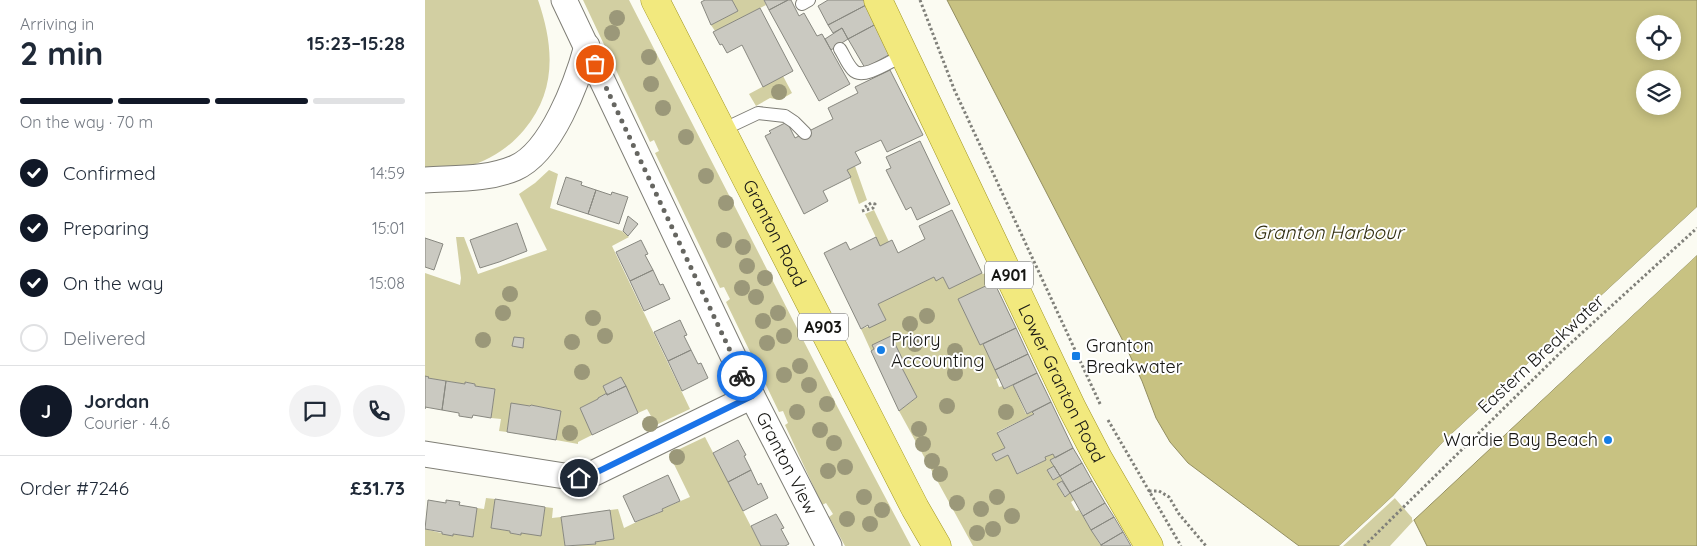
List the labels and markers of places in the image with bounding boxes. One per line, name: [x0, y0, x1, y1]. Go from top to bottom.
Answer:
pin: [574, 43, 616, 85]
place label: Priory Accounting: [891, 328, 984, 372]
place label: Granton Breakwater: [1086, 334, 1183, 378]
marker: Priory Accounting: [875, 344, 887, 356]
marker: Granton Breakwater: [1070, 350, 1082, 362]
place label: Wardie Bay Beach: [1443, 428, 1598, 451]
marker: Wardie Bay Beach: [1602, 434, 1614, 446]
pin: [558, 457, 600, 499]

